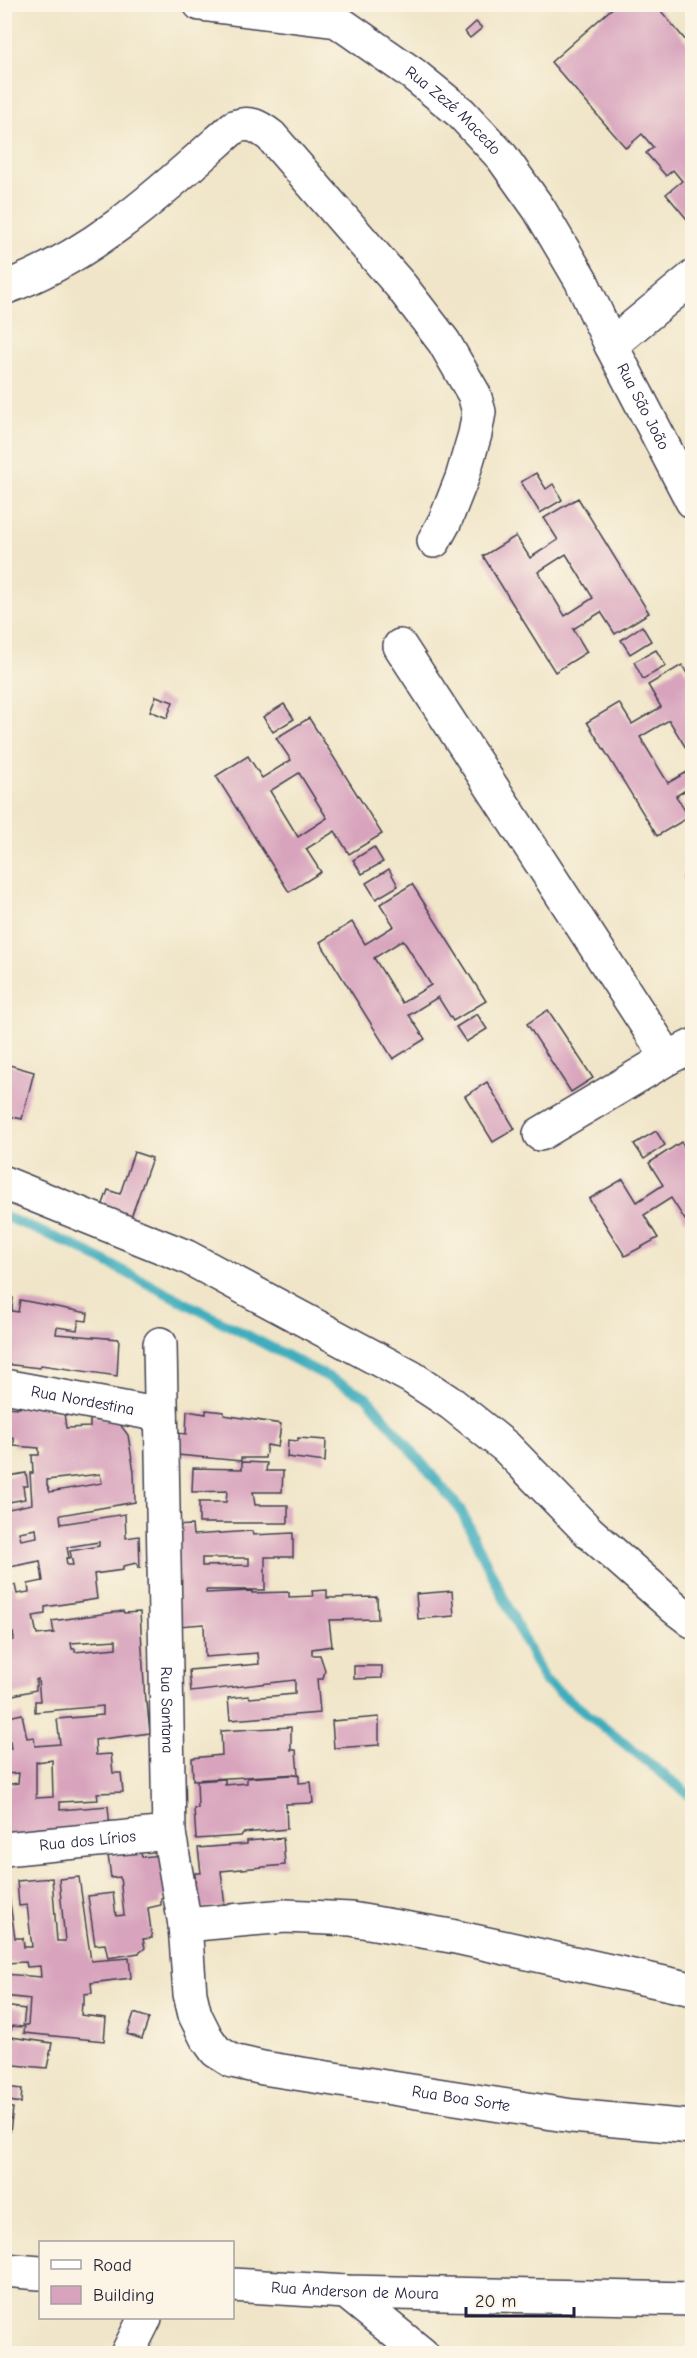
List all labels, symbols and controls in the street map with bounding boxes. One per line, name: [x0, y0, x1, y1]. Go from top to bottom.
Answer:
street label: Rua Zezé Macedo: [402, 62, 504, 159]
street label: Rua São João: [613, 360, 673, 453]
street label: Rua Nordestina: [30, 1382, 136, 1419]
street label: Rua Santana: [157, 1666, 177, 1754]
street label: Rua dos Lírios: [39, 1827, 137, 1855]
street label: Rua Boa Sorte: [411, 2082, 511, 2115]
legend: [39, 2241, 234, 2319]
text: Road: [93, 2255, 132, 2276]
street label: Rua Anderson de Moura: [270, 2278, 439, 2303]
scale bar: [466, 2280, 574, 2318]
text: Building: [93, 2285, 155, 2306]
text: 20 m: [475, 2291, 516, 2312]

